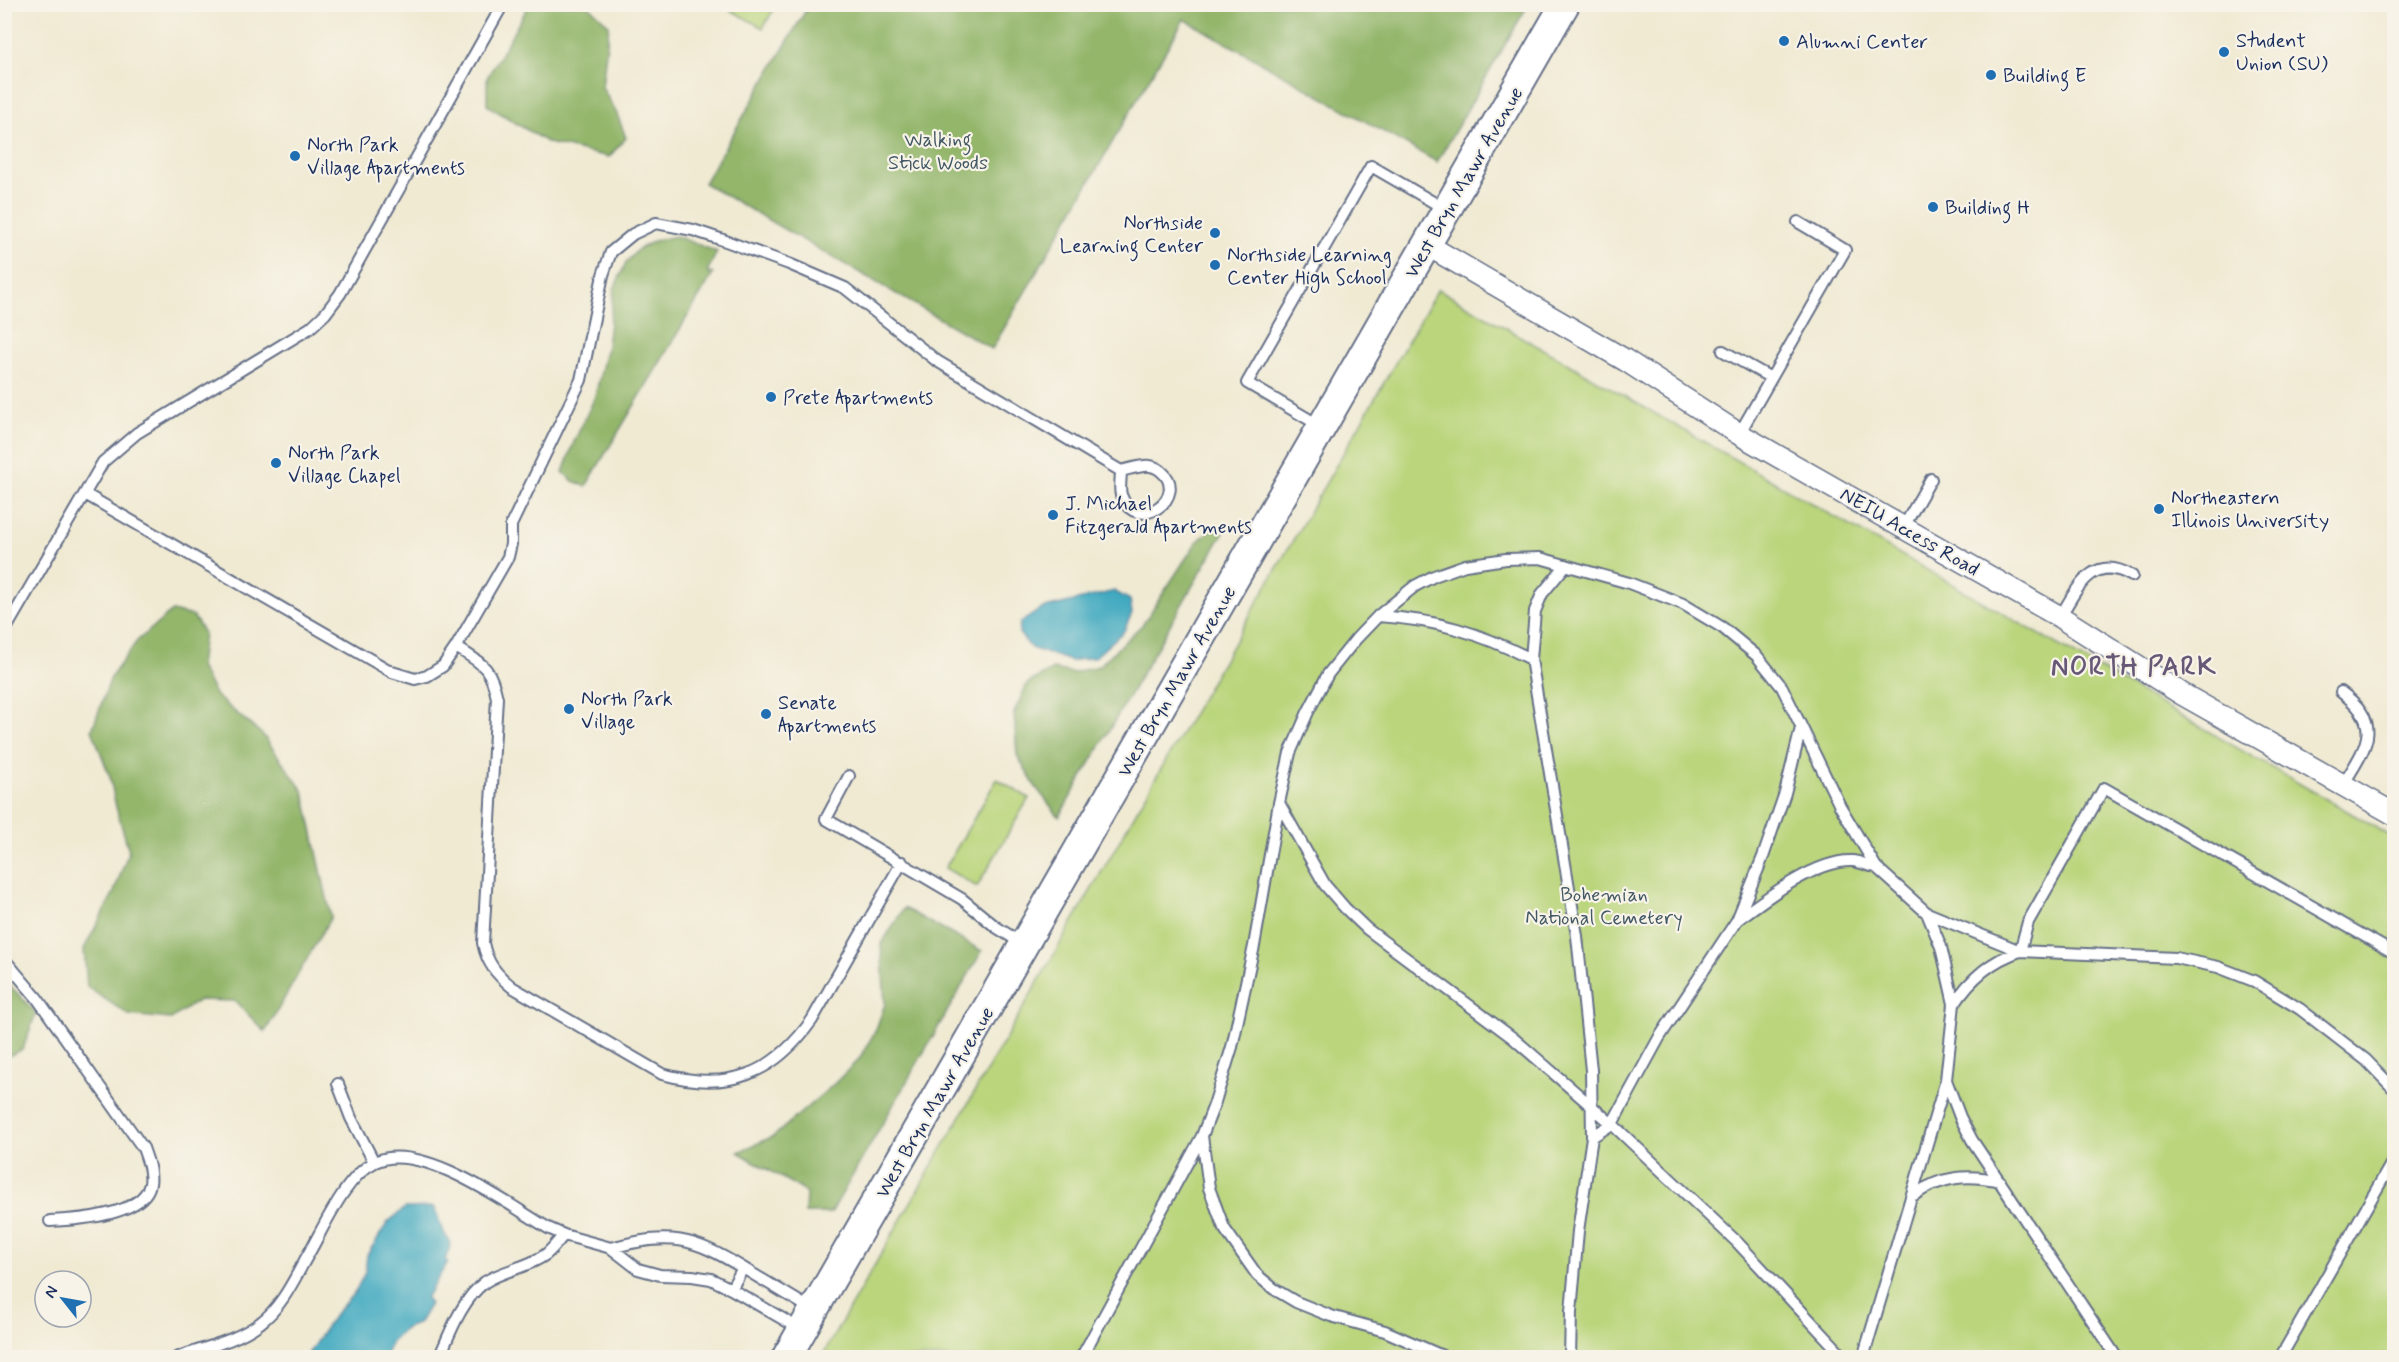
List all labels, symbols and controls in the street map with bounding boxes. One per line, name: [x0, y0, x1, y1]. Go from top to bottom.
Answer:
place label: Student Union (SU): [2236, 28, 2328, 78]
place label: Alumni Center: [1796, 29, 1928, 56]
marker: Alumni Center: [1777, 34, 1791, 48]
marker: Student Union (SU): [2217, 45, 2231, 59]
place label: Building E: [2003, 63, 2086, 92]
marker: Building E: [1984, 68, 1998, 82]
street label: West Bryn Mawr Avenue: [1398, 82, 1530, 283]
park label: Walking Stick Woods: [888, 127, 988, 177]
place label: North Park Village Apartments: [307, 132, 465, 183]
marker: North Park Village Apartments: [288, 149, 302, 163]
place label: Building H: [1945, 195, 2030, 224]
marker: Building H: [1926, 200, 1940, 214]
place label: Northside Learning Center: [1060, 210, 1204, 262]
marker: Northside Learning Center: [1208, 226, 1222, 240]
place label: Northside Learning Center High School: [1227, 242, 1392, 293]
marker: Northside Learning Center High School: [1208, 258, 1222, 272]
place label: Prete Apartments: [783, 385, 933, 413]
marker: Prete Apartments: [764, 390, 778, 404]
place label: North Park Village Chapel: [288, 440, 401, 490]
marker: North Park Village Chapel: [269, 456, 283, 470]
street label: NEIU Access Road: [1835, 481, 1984, 583]
place label: Northeastern Illinois University: [2171, 485, 2329, 535]
place label: J. Michael Fitzgerald Apartments: [1065, 491, 1252, 542]
marker: Northeastern Illinois University: [2152, 502, 2166, 516]
marker: J. Michael Fitzgerald Apartments: [1046, 508, 1060, 522]
street label: West Bryn Mawr Avenue: [1111, 581, 1243, 782]
district label: NORTH PARK: [2051, 651, 2217, 685]
place label: North Park Village: [581, 686, 673, 736]
place label: Senate Apartments: [778, 690, 876, 741]
marker: North Park Village: [562, 702, 576, 716]
marker: Senate Apartments: [759, 707, 773, 721]
park label: Bohemian National Cemetery: [1525, 882, 1683, 932]
street label: West Bryn Mawr Avenue: [869, 1002, 1001, 1203]
north arrow: [33, 1269, 93, 1329]
text: N: [40, 1282, 63, 1302]

